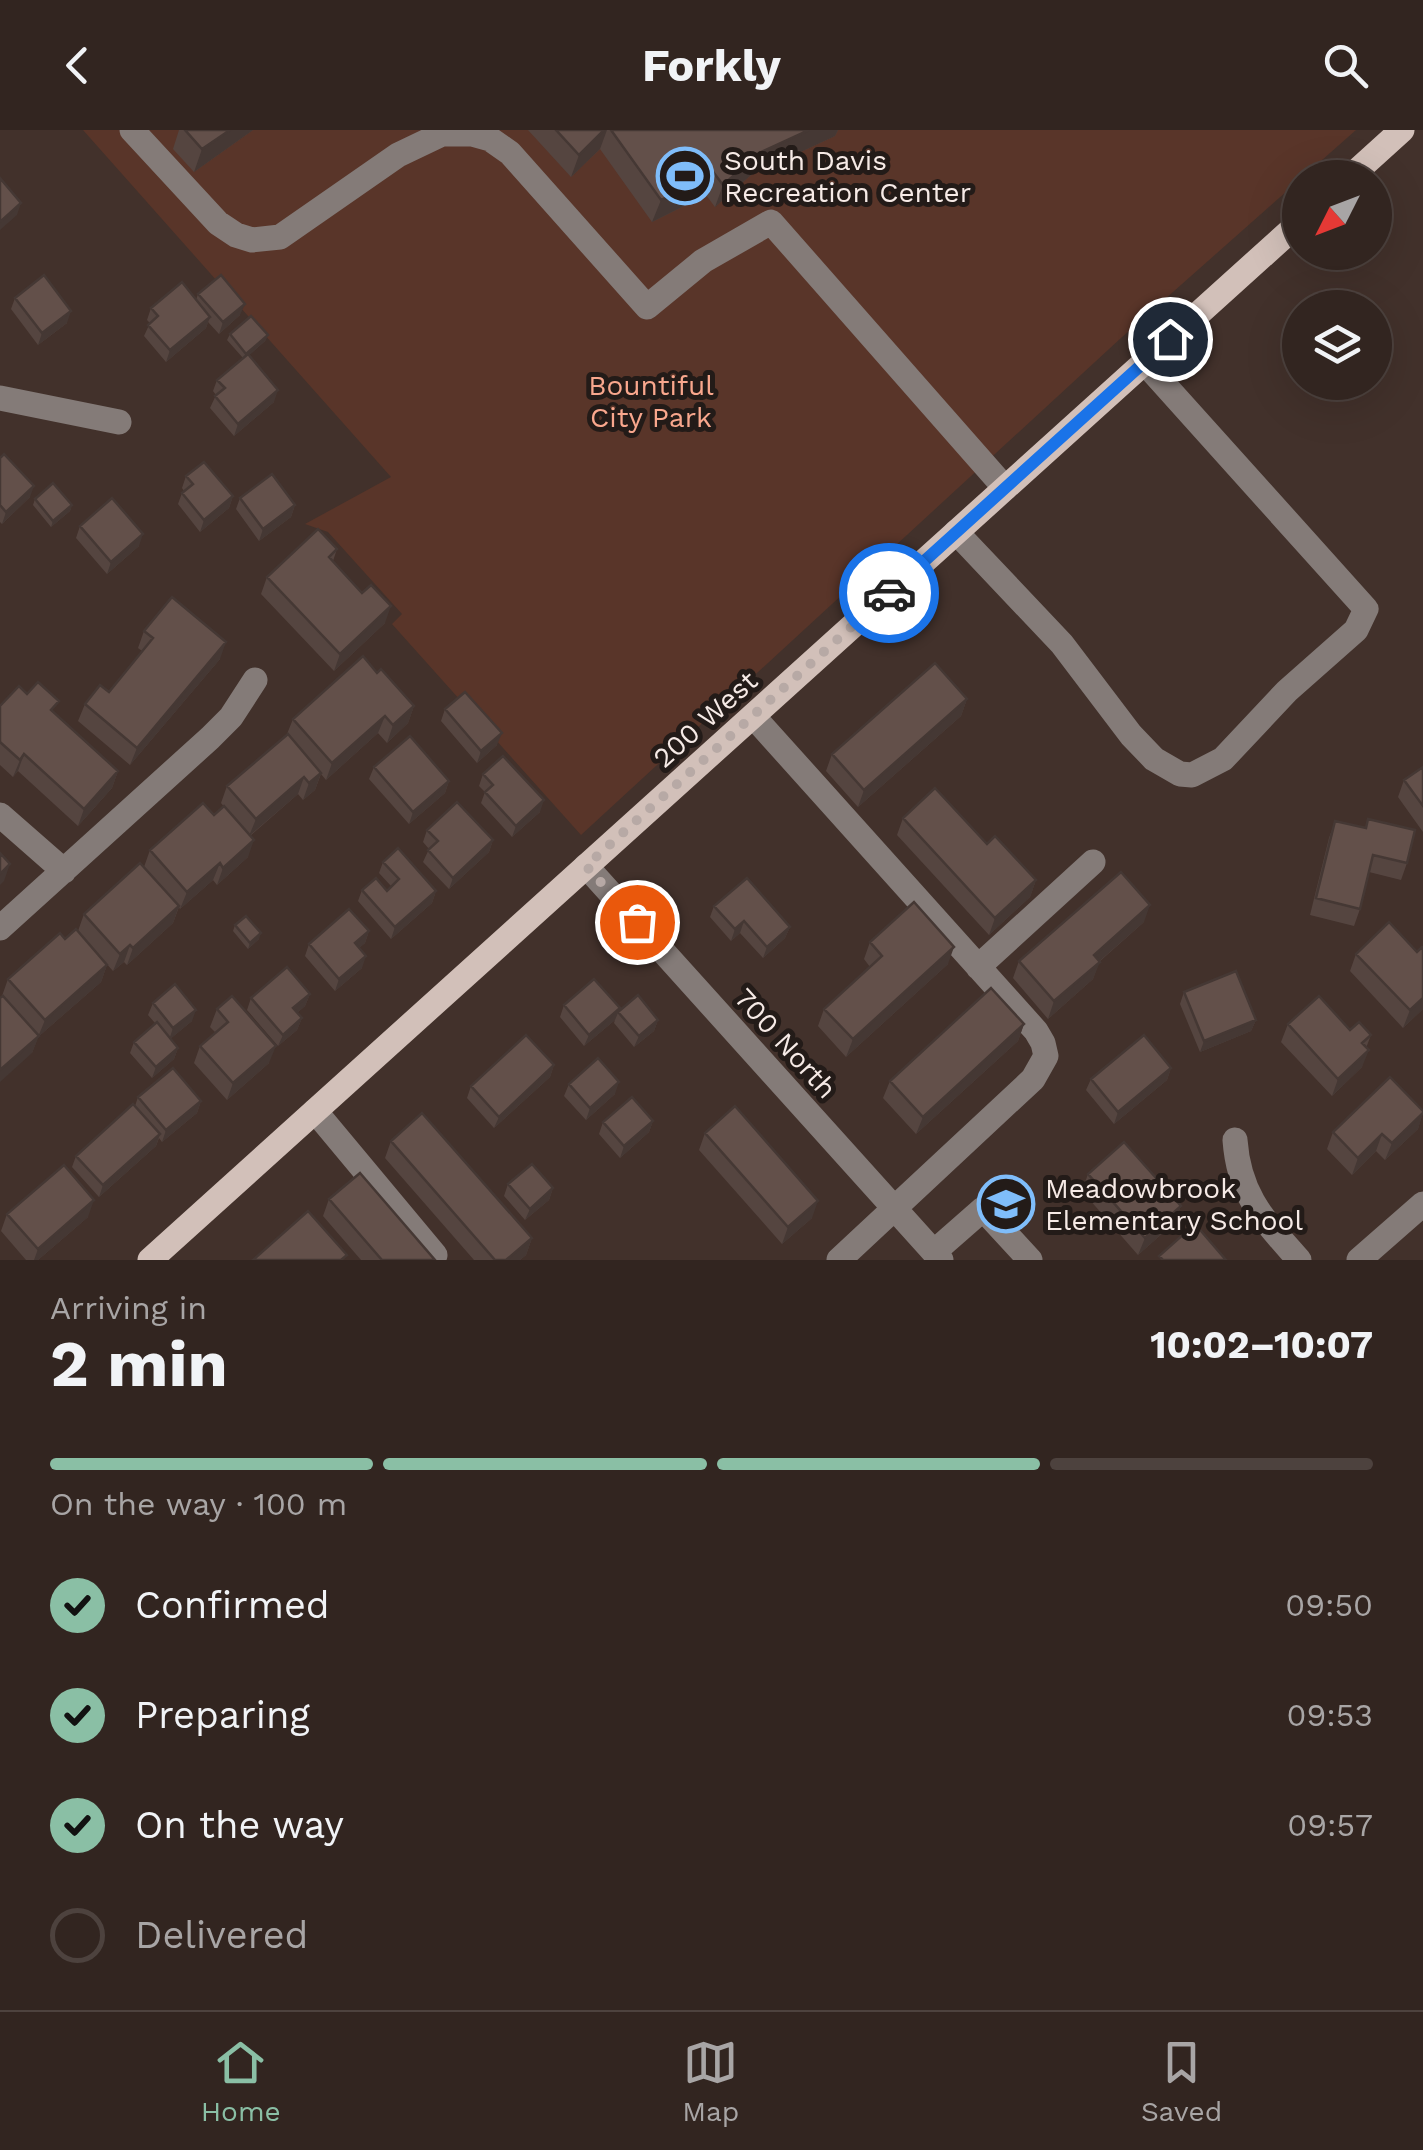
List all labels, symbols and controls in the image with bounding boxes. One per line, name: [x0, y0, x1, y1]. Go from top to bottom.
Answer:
icon: back: [50, 38, 105, 93]
icon: search: [1318, 38, 1373, 93]
text: Forkly: [642, 39, 781, 92]
place label: South Davis Recreation Center: [724, 144, 971, 209]
sports icon: South Davis Recreation Center: [655, 146, 715, 206]
north arrow: [1282, 160, 1392, 270]
map controls: [1282, 160, 1392, 400]
button: layers: [1282, 290, 1392, 400]
pin: [1128, 297, 1213, 382]
icon: home: [1143, 312, 1198, 367]
park label: Bountiful City Park: [588, 369, 714, 434]
courier: [839, 543, 939, 643]
icon: car: [862, 566, 917, 621]
street label: 200 West: [646, 664, 764, 775]
pin: [595, 880, 680, 965]
icon: bag: [610, 895, 665, 950]
street label: 700 North: [728, 982, 843, 1105]
place label: Meadowbrook Elementary School: [1045, 1172, 1303, 1237]
school or university icon: Meadowbrook Elementary School: [976, 1174, 1036, 1234]
text: Arriving in: [50, 1289, 207, 1327]
text: 10:02–10:07: [1150, 1323, 1373, 1367]
text: 2 min: [50, 1326, 228, 1402]
text: On the way · 100 m: [50, 1485, 347, 1523]
icon: check: [50, 1578, 105, 1633]
text: Confirmed: [135, 1583, 330, 1627]
text: 09:50: [1285, 1586, 1373, 1624]
icon: check: [50, 1688, 105, 1743]
text: Preparing: [135, 1693, 310, 1737]
text: 09:53: [1287, 1696, 1373, 1734]
icon: check: [50, 1798, 105, 1853]
text: On the way: [135, 1803, 344, 1847]
text: 09:57: [1287, 1806, 1373, 1844]
text: Delivered: [135, 1913, 308, 1957]
tab: Home: [201, 2035, 281, 2128]
tab: Map: [682, 2035, 739, 2128]
tab: Saved: [1141, 2035, 1222, 2128]

